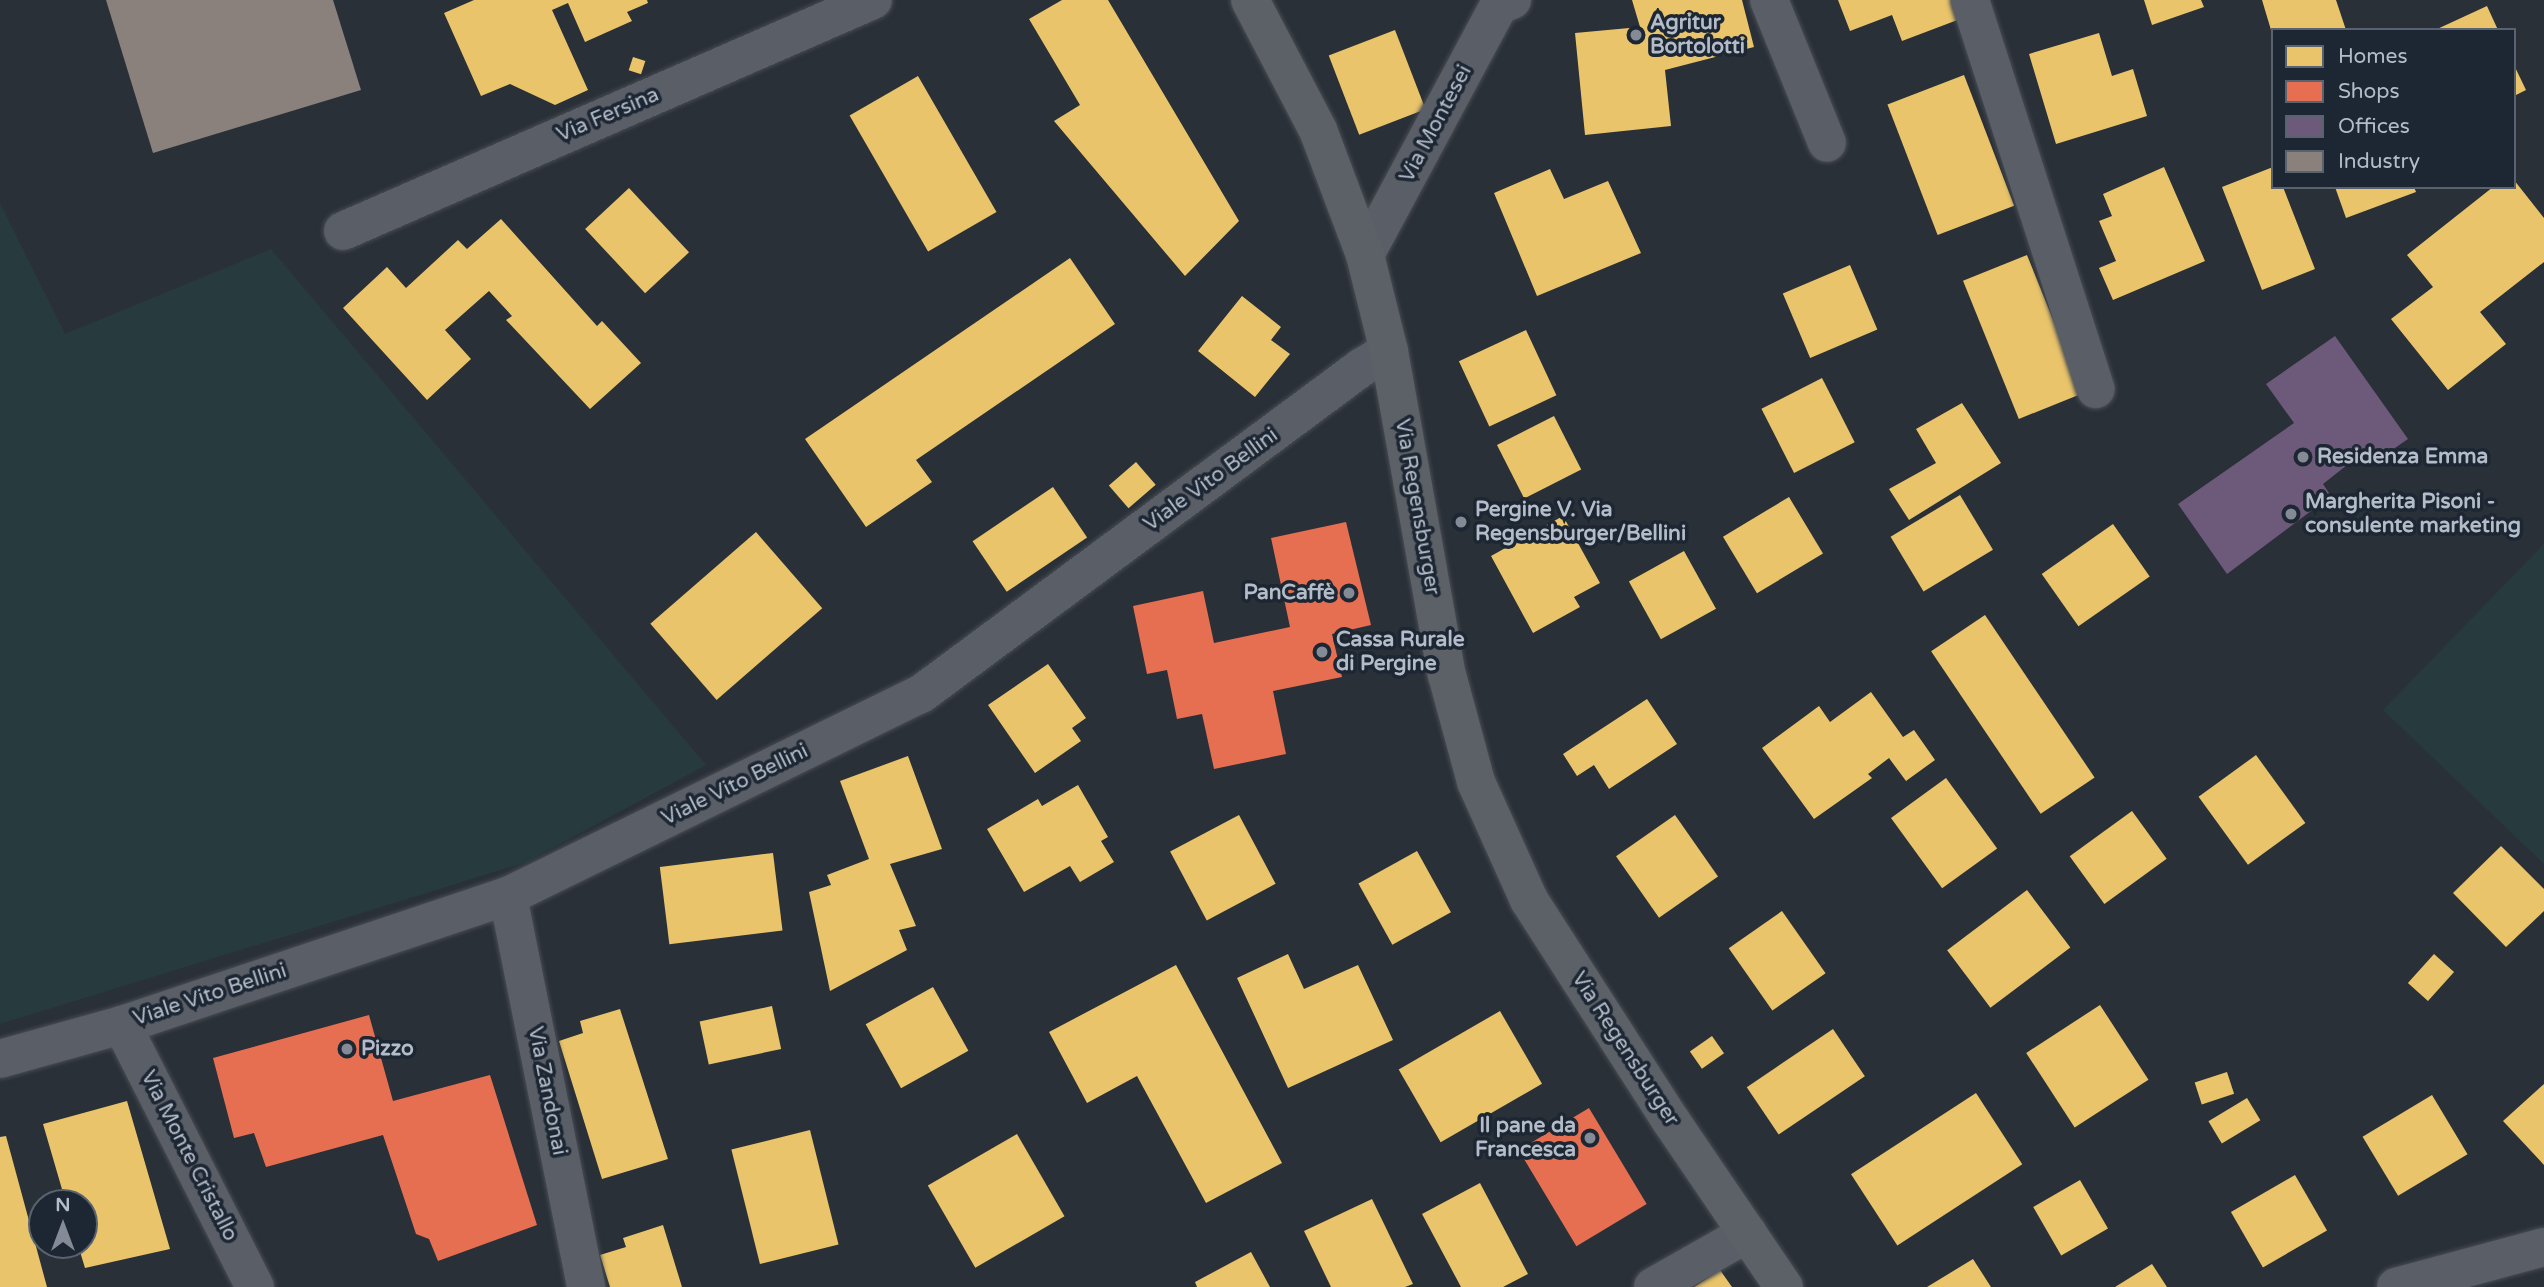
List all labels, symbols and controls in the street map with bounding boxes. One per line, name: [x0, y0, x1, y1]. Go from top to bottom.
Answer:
place label: Agritur Bortolotti: [1650, 10, 1745, 60]
marker: Agritur Bortolotti: [1628, 27, 1644, 43]
legend: [2271, 28, 2516, 189]
text: Homes: [2338, 44, 2408, 69]
street label: Via Montesei: [1395, 61, 1477, 187]
text: Shops: [2338, 79, 2400, 104]
street label: Via Fersina: [553, 82, 663, 148]
text: Offices: [2338, 114, 2410, 139]
text: Industry: [2338, 149, 2420, 174]
street label: Via Regensburger: [1389, 417, 1445, 597]
street label: Viale Vito Bellini: [1139, 423, 1283, 537]
place label: Residenza Emma: [2317, 444, 2488, 470]
marker: Residenza Emma: [2295, 449, 2311, 465]
place label: Margherita Pisoni - consulente marketing: [2305, 489, 2521, 539]
place label: Pergine V. Via Regensburger/Bellini: [1475, 497, 1686, 547]
marker: Margherita Pisoni - consulente marketing: [2283, 506, 2299, 522]
marker: Pergine V. Via Regensburger/Bellini: [1453, 514, 1469, 530]
place label: PanCaffè: [1243, 580, 1335, 606]
marker: PanCaffè: [1341, 585, 1357, 601]
place label: Cassa Rurale di Pergine: [1336, 627, 1465, 677]
marker: Cassa Rurale di Pergine: [1314, 644, 1330, 660]
street label: Viale Vito Bellini: [658, 739, 812, 831]
street label: Viale Vito Bellini: [130, 958, 290, 1032]
street label: Via Regensburger: [1566, 967, 1684, 1131]
street label: Via Zandonai: [522, 1024, 572, 1158]
place label: Pizzo: [361, 1036, 414, 1062]
marker: Pizzo: [339, 1041, 355, 1057]
street label: Via Monte Cristallo: [135, 1066, 243, 1246]
place label: Il pane da Francesca: [1475, 1113, 1576, 1163]
marker: Il pane da Francesca: [1582, 1130, 1598, 1146]
north arrow: [28, 1189, 98, 1259]
text: N: [55, 1194, 71, 1216]

